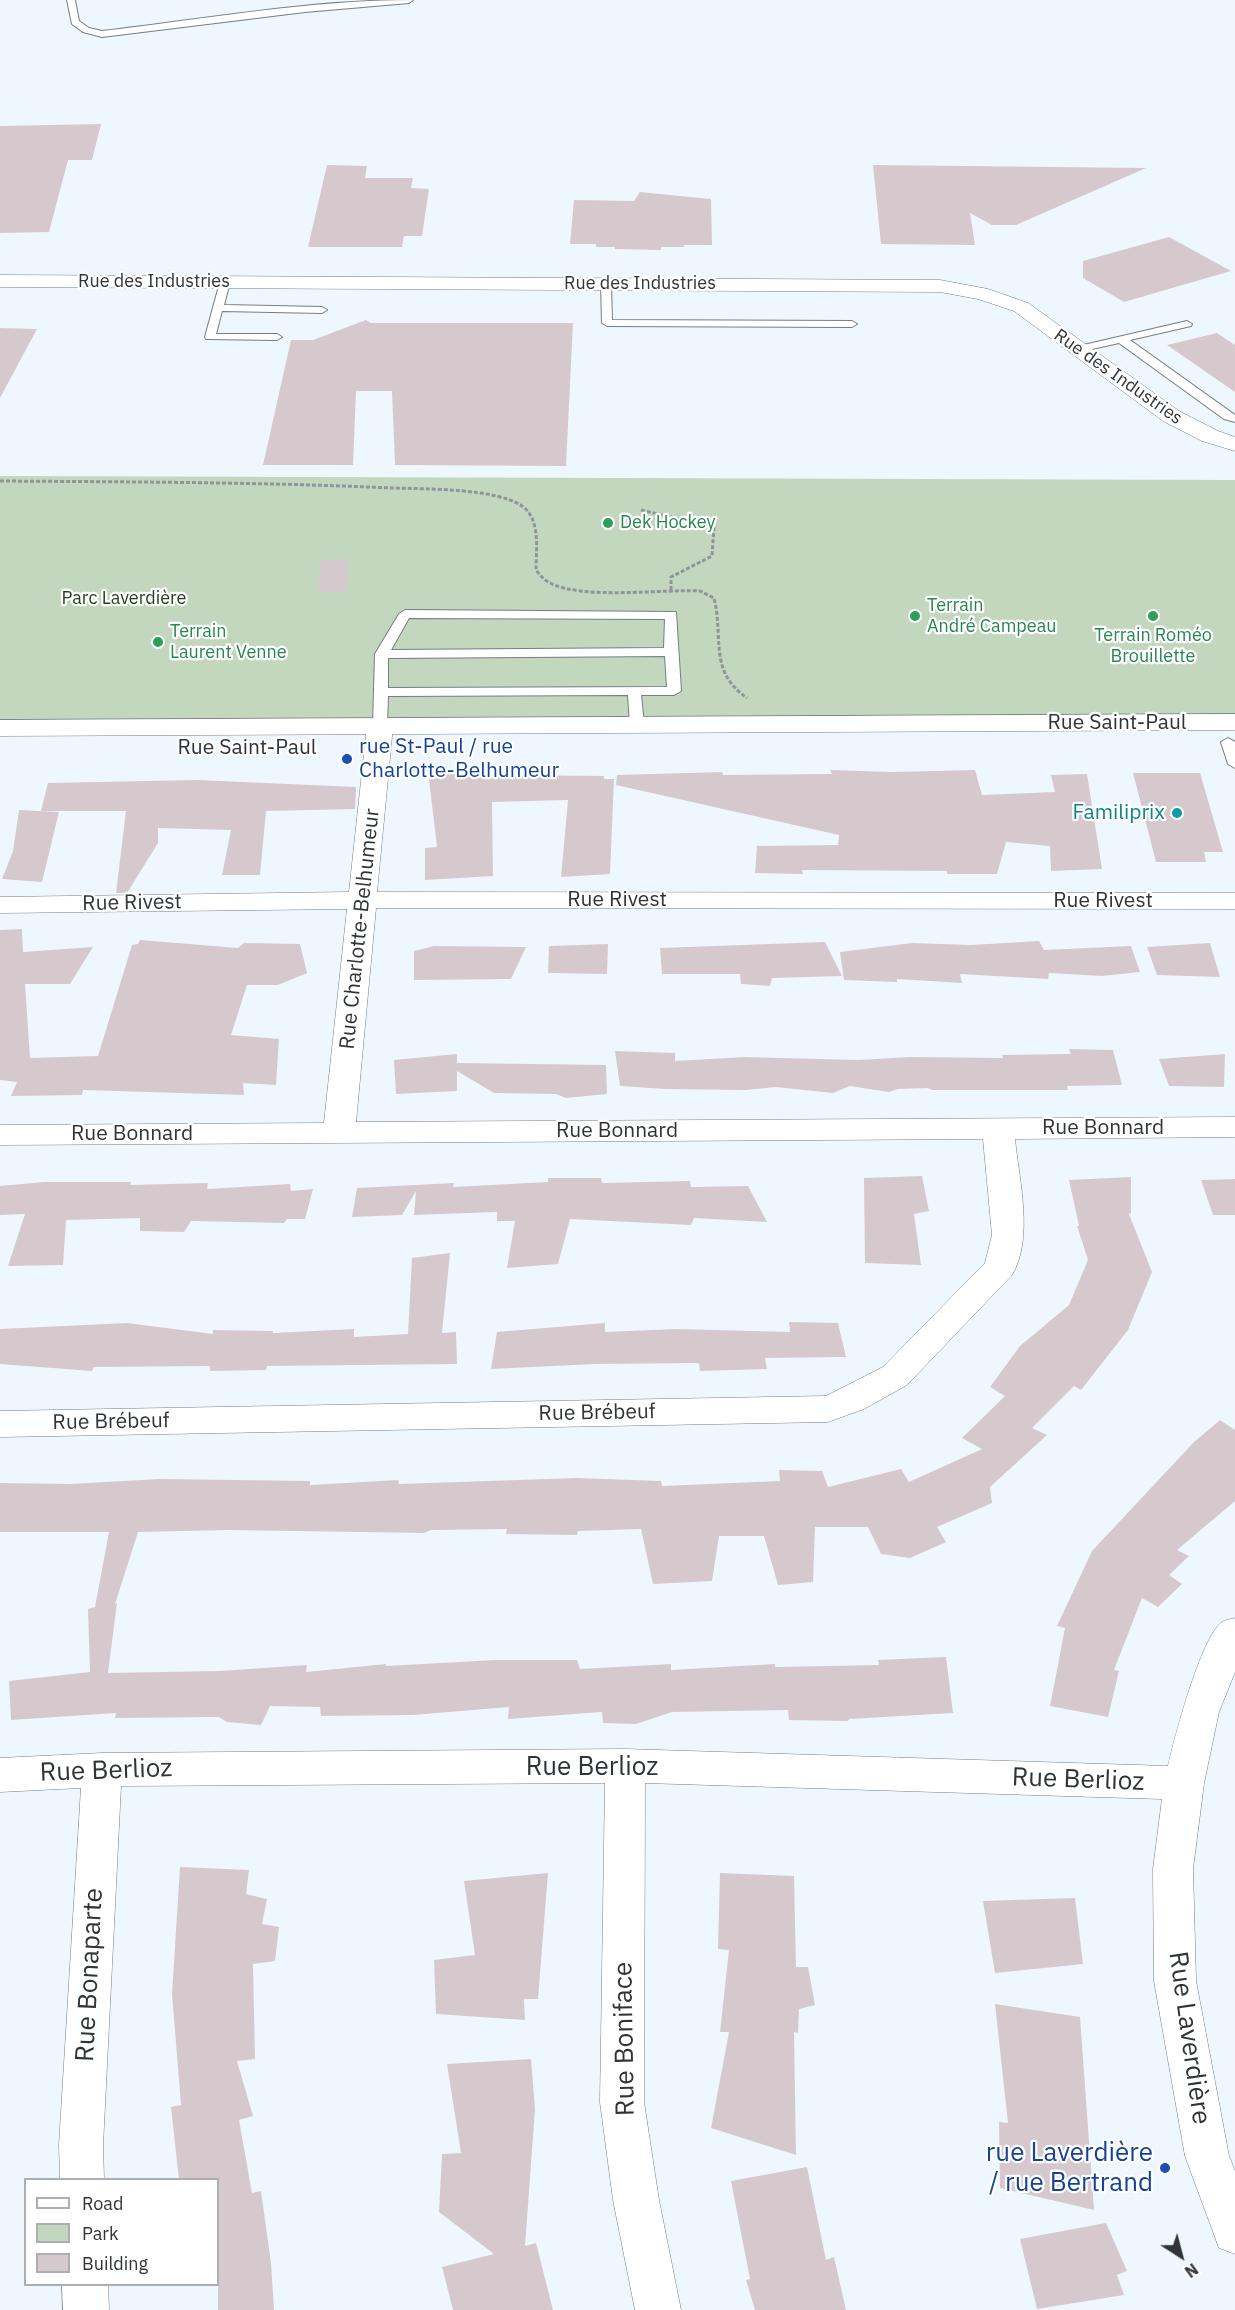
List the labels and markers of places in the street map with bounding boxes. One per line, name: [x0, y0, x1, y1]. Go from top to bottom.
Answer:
place label: Dek Hockey: [620, 512, 716, 534]
marker: Dek Hockey: [601, 516, 615, 530]
place label: Terrain André Campeau: [927, 595, 1057, 638]
marker: Terrain André Campeau: [908, 609, 922, 623]
marker: Terrain Roméo Brouillette: [1146, 609, 1160, 623]
place label: Terrain Laurent Venne: [170, 621, 287, 664]
place label: Terrain Roméo Brouillette: [1094, 625, 1212, 668]
marker: Terrain Laurent Venne: [151, 635, 165, 649]
place label: rue St-Paul / rue Charlotte-Belhumeur: [359, 734, 559, 784]
marker: rue St-Paul / rue Charlotte-Belhumeur: [340, 752, 354, 766]
place label: Familiprix: [1073, 800, 1165, 826]
marker: Familiprix: [1170, 806, 1184, 820]
place label: rue Laverdière / rue Bertrand: [986, 2137, 1153, 2198]
marker: rue Laverdière / rue Bertrand: [1158, 2161, 1172, 2175]

